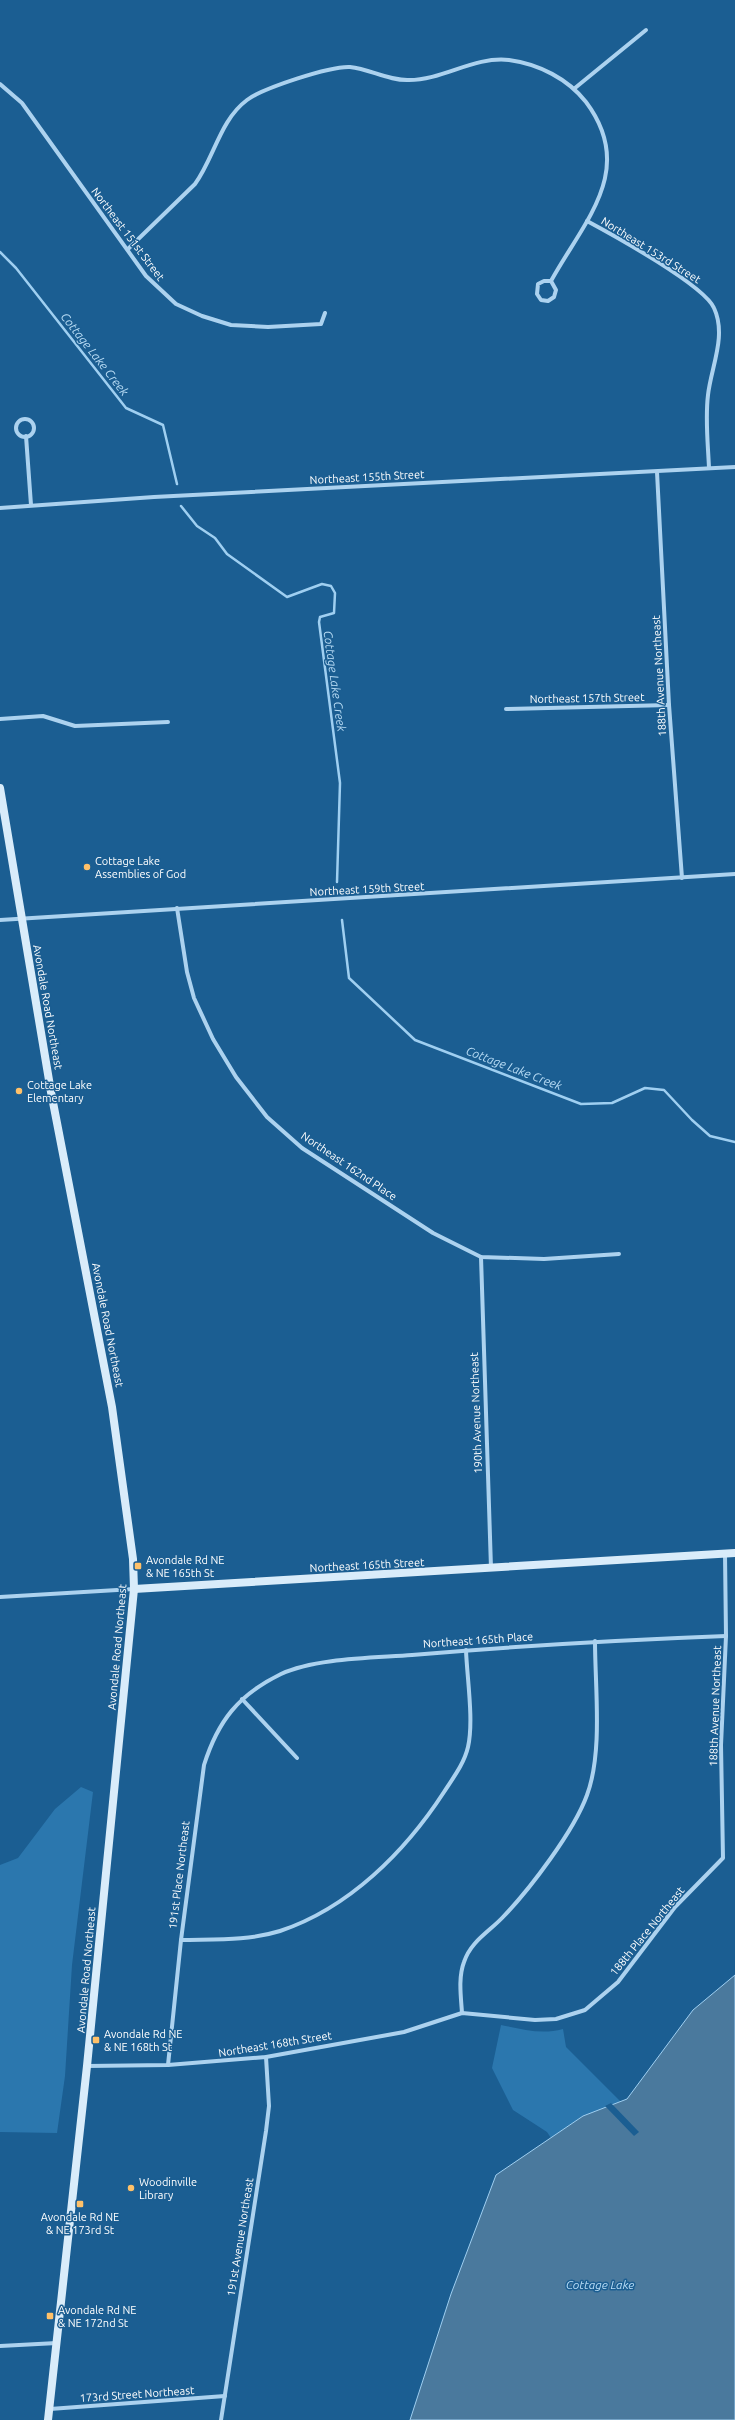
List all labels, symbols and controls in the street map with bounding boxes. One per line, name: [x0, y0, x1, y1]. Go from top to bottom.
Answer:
street label: Northeast 151st Street: [89, 185, 167, 283]
street label: Northeast 153rd Street: [599, 214, 703, 286]
water label: Cottage Lake Creek: [59, 310, 132, 399]
street label: Northeast 155th Street: [309, 468, 425, 486]
street label: 188th Avenue Northeast: [650, 614, 668, 737]
water label: Cottage Lake Creek: [321, 630, 349, 733]
street label: Northeast 157th Street: [529, 691, 645, 705]
place label: Cottage Lake Assemblies of God: [95, 855, 186, 880]
marker: Cottage Lake Assemblies of God: [82, 862, 92, 872]
street label: Northeast 159th Street: [309, 880, 425, 898]
street label: Avondale Road Northeast: [31, 944, 65, 1071]
water label: Cottage Lake Creek: [464, 1044, 565, 1093]
place label: Cottage Lake Elementary: [27, 1079, 92, 1104]
marker: Cottage Lake Elementary: [14, 1086, 24, 1096]
street label: Northeast 162nd Place: [299, 1130, 399, 1202]
street label: Avondale Road Northeast: [90, 1262, 126, 1389]
street label: 190th Avenue Northeast: [468, 1352, 484, 1474]
place label: Avondale Rd NE & NE 165th St: [146, 1554, 224, 1579]
street label: Northeast 165th Street: [309, 1556, 425, 1574]
marker: Avondale Rd NE & NE 165th St: [133, 1561, 143, 1571]
street label: Avondale Road Northeast: [106, 1583, 129, 1710]
street label: Northeast 165th Place: [422, 1630, 534, 1650]
street label: 188th Avenue Northeast: [707, 1645, 723, 1767]
street label: 191st Place Northeast: [166, 1820, 192, 1930]
street label: 188th Place Northeast: [608, 1884, 687, 1978]
street label: Avondale Road Northeast: [75, 1906, 98, 2033]
place label: Avondale Rd NE & NE 168th St: [104, 2028, 182, 2053]
street label: Northeast 168th Street: [217, 2029, 333, 2059]
marker: Avondale Rd NE & NE 168th St: [91, 2035, 101, 2045]
place label: Woodinville Library: [139, 2176, 197, 2201]
street label: 191st Avenue Northeast: [225, 2176, 255, 2297]
marker: Woodinville Library: [126, 2183, 136, 2193]
marker: Avondale Rd NE & NE 173rd St: [75, 2199, 85, 2209]
place label: Avondale Rd NE & NE 173rd St: [41, 2211, 119, 2236]
water label: Cottage Lake: [566, 2278, 634, 2291]
place label: Avondale Rd NE & NE 172nd St: [58, 2304, 136, 2329]
marker: Avondale Rd NE & NE 172nd St: [45, 2311, 55, 2321]
street label: 173rd Street Northeast: [79, 2384, 195, 2404]

